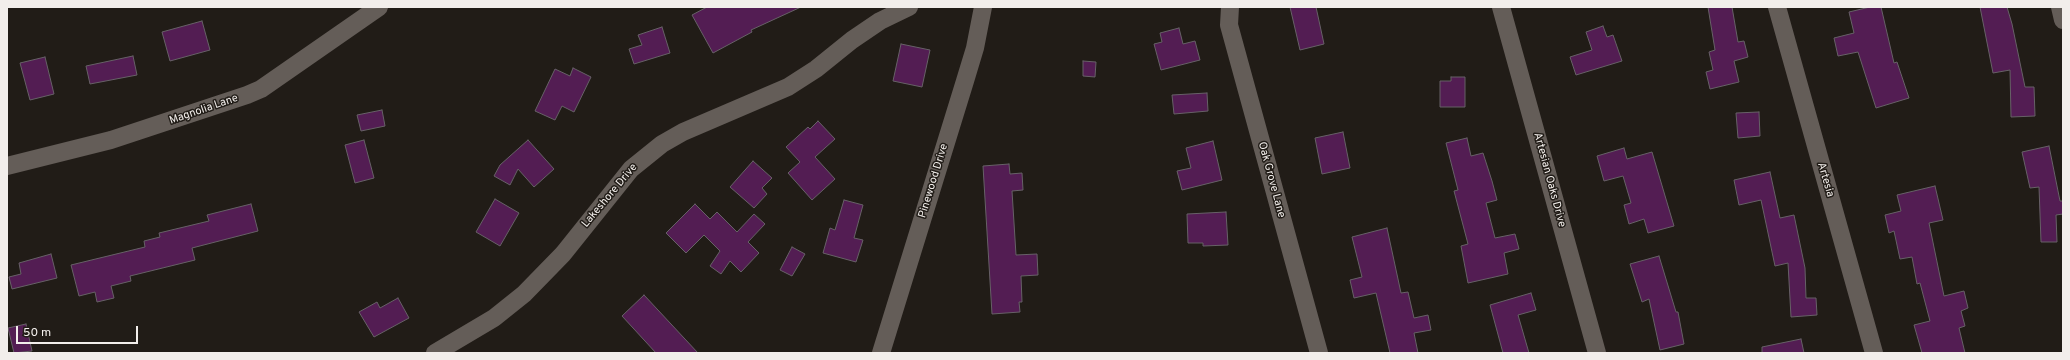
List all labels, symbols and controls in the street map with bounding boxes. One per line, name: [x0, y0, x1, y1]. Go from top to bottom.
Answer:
street label: Magnolia Lane: [168, 92, 240, 128]
street label: Artesian Oaks Drive: [1530, 131, 1568, 229]
street label: Oak Grove Lane: [1255, 141, 1287, 219]
street label: Pinewood Drive: [916, 142, 952, 220]
street label: Lakeshore Drive: [579, 161, 641, 231]
street label: Artesia: [1814, 161, 1836, 199]
scale bar: [18, 318, 140, 344]
text: 50 m: [23, 325, 51, 341]

